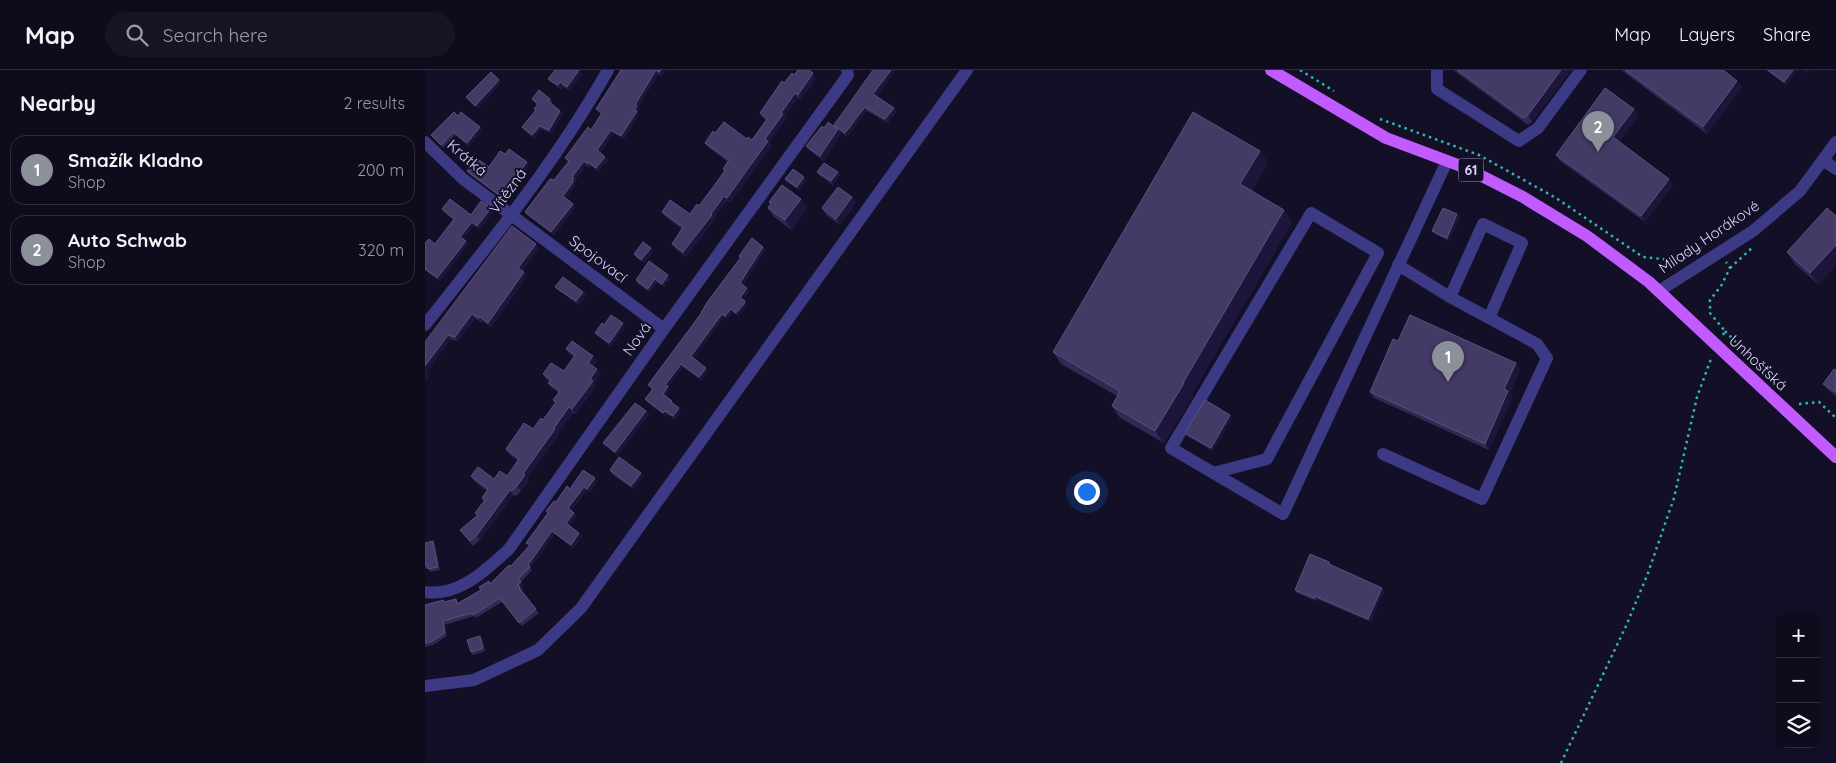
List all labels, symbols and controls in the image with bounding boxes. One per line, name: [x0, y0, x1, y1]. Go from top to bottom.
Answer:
search box: [105, 12, 455, 57]
text: Map: [25, 20, 75, 50]
icon: search: [123, 21, 151, 49]
text: Search here: [163, 23, 268, 47]
text: Map: [1614, 23, 1651, 46]
text: Layers: [1679, 23, 1735, 46]
text: Share: [1763, 23, 1811, 46]
text: Nearby: [20, 90, 96, 116]
text: 2 results: [343, 93, 405, 113]
pin: 2: [1582, 111, 1614, 152]
street label: Krátká: [443, 135, 491, 180]
text: Smažík Kladno: [68, 148, 203, 172]
road number: 61: [1459, 158, 1483, 182]
text: 1: [34, 160, 40, 180]
text: 200 m: [357, 160, 404, 180]
street label: Vítězná: [485, 164, 530, 217]
text: Shop: [68, 172, 105, 192]
street label: Milady Horákové: [1655, 196, 1763, 277]
text: Auto Schwab: [68, 228, 187, 252]
street label: Spojovací: [566, 231, 632, 287]
text: 2: [32, 240, 42, 260]
text: 320 m: [358, 240, 404, 260]
text: Shop: [68, 252, 105, 272]
street label: Nová: [618, 318, 655, 359]
street label: Unhošťská: [1725, 331, 1792, 395]
pin: 1: [1432, 341, 1464, 382]
your location: [1074, 479, 1100, 505]
map controls: [1776, 613, 1821, 748]
button: +: [1776, 613, 1821, 658]
button: −: [1776, 658, 1821, 703]
button: layers: [1776, 703, 1821, 748]

